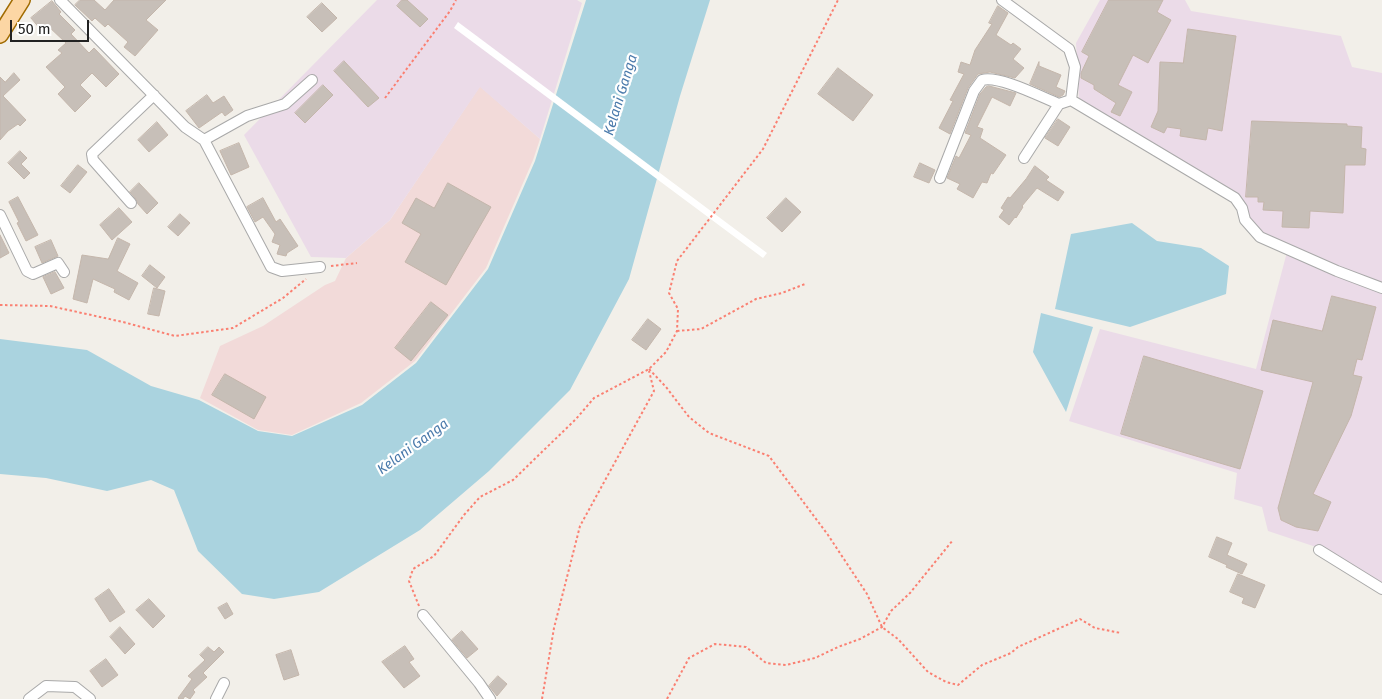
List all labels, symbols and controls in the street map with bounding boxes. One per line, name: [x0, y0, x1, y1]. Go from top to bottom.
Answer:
scale bar: [12, 10, 91, 42]
text: 50 m: [18, 20, 51, 38]
water label: Kelani Ganga: [601, 53, 641, 137]
water label: Kelani Ganga: [374, 416, 452, 478]

